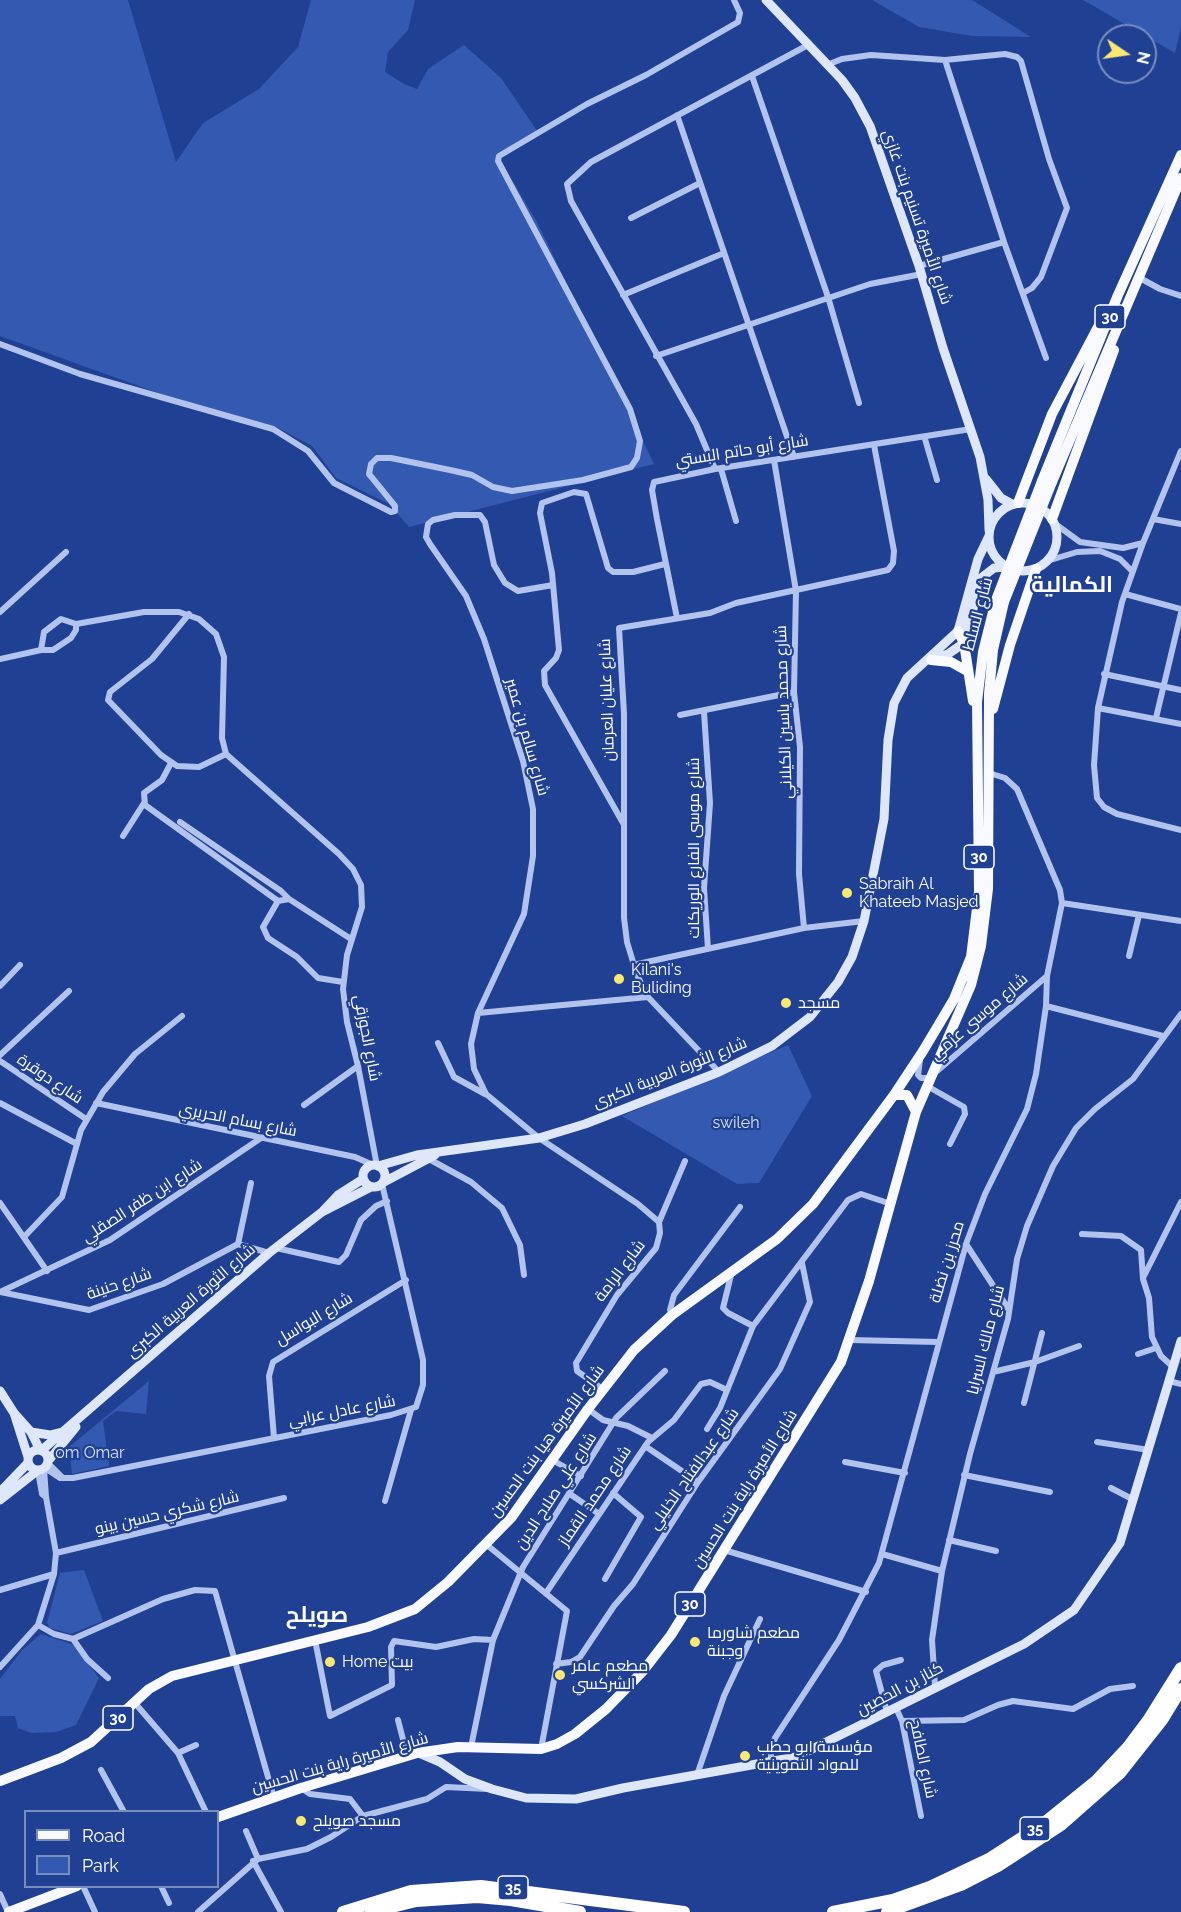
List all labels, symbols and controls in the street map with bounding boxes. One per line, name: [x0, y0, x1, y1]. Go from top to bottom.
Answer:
north arrow: [1097, 24, 1157, 84]
text: N: [1132, 50, 1154, 66]
street label: شارع الأميرة تسنيم بنت غازي: [878, 127, 956, 307]
road number: 30: [1095, 305, 1125, 329]
street label: شارع أبو حاتم البستي: [674, 431, 810, 471]
district label: الكمالية: [1031, 572, 1113, 598]
street label: شارع السلط: [959, 575, 997, 653]
street label: شارع محمد ياسين الكيلاني: [771, 625, 797, 799]
street label: شارع عليان العرمان: [595, 638, 619, 762]
street label: شارع سالم بن عمير: [501, 676, 553, 798]
street label: شارع موسى الفارع الوريكات: [684, 758, 704, 938]
road number: 30: [964, 845, 994, 869]
place label: Sabraih Al Khateeb Masjed: [859, 874, 979, 912]
marker: Sabraih Al Khateeb Masjed: [840, 886, 854, 900]
place label: Kilani's Buliding: [631, 960, 692, 998]
street label: شارع موسى عزمي: [926, 969, 1032, 1065]
marker: Kilani's Buliding: [612, 972, 626, 986]
street label: شارع الجوزقي: [349, 993, 385, 1083]
place label: مسجد: [798, 993, 840, 1013]
marker: مسجد: [779, 996, 793, 1010]
street label: شارع الثورة العربية الكبرى: [590, 1033, 750, 1113]
street label: شارع دوقرة: [13, 1050, 87, 1108]
street label: شارع بسام الحريري: [177, 1099, 299, 1141]
park label: swileh: [712, 1113, 760, 1133]
street label: شارع ابن ظفر الصقلي: [78, 1155, 206, 1247]
street label: محرز بن نضلة: [925, 1219, 969, 1305]
street label: شارع الرامة: [591, 1236, 649, 1306]
street label: شارع الثورة العربية الكبرى: [123, 1240, 259, 1362]
street label: شارع حنينة: [84, 1264, 154, 1304]
street label: شارع مالك السرايا: [963, 1283, 1009, 1397]
street label: شارع البواسل: [272, 1289, 356, 1349]
street label: شارع الأميرة هيا بنت الحسين: [485, 1361, 609, 1521]
street label: شارع عادل عرابي: [287, 1391, 397, 1431]
street label: شارع عبدالفتاح الخليلي: [645, 1404, 743, 1534]
street label: شارع الأميرة راية بنت الحسين: [688, 1406, 802, 1572]
street label: شارع علي صلاح الدين: [511, 1429, 601, 1553]
street label: شارع محمد القماز: [554, 1442, 636, 1550]
park label: om Omar: [55, 1443, 125, 1463]
street label: شارع شكري حسين بينو: [93, 1487, 241, 1539]
road number: 30: [675, 1592, 705, 1616]
district label: صويلح: [286, 1602, 348, 1628]
place label: مطعم شاورما وجبنة: [707, 1623, 800, 1661]
marker: مطعم شاورما وجبنة: [688, 1635, 702, 1649]
place label: Home بيت: [342, 1652, 413, 1672]
marker: Home بيت: [323, 1655, 337, 1669]
place label: مطعم عامر الشركسي: [572, 1656, 648, 1694]
street label: كناز بن الحصين: [853, 1658, 947, 1720]
marker: مطعم عامر الشركسي: [553, 1668, 567, 1682]
road number: 30: [103, 1706, 133, 1730]
street label: شارع الطافح: [905, 1718, 941, 1800]
street label: شارع الأميرة راية بنت الحسين: [249, 1729, 431, 1797]
place label: مؤسسة ابو حطب للمواد التموينية: [757, 1737, 873, 1775]
marker: مؤسسة ابو حطب للمواد التموينية: [738, 1749, 752, 1763]
legend: [24, 1810, 219, 1888]
place label: مسجد صويلح: [313, 1811, 401, 1831]
marker: مسجد صويلح: [294, 1814, 308, 1828]
road number: 35: [1020, 1817, 1050, 1841]
text: Road: [82, 1825, 125, 1846]
text: Park: [82, 1855, 119, 1876]
road number: 35: [498, 1876, 528, 1900]

